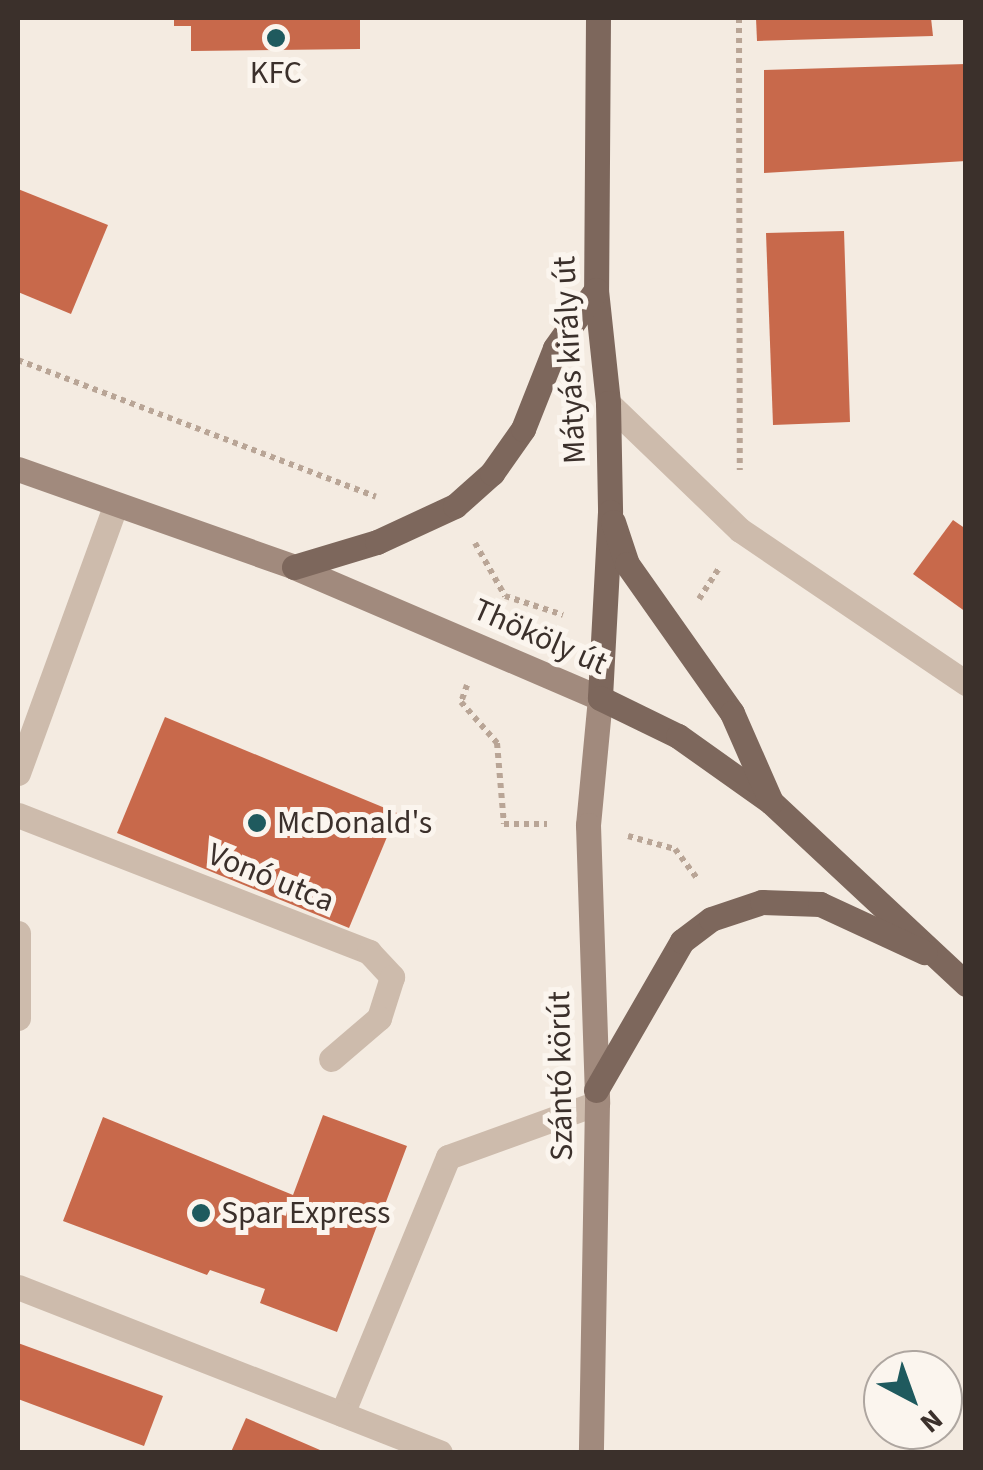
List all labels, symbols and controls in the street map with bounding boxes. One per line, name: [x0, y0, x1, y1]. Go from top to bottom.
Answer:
marker: KFC: [265, 27, 287, 49]
place label: KFC: [250, 54, 302, 92]
street label: Mátyás király út: [545, 255, 595, 465]
street label: Thököly út: [467, 591, 613, 683]
place label: McDonald's: [277, 804, 432, 842]
marker: McDonald's: [246, 812, 268, 834]
street label: Vonó utca: [202, 835, 340, 921]
street label: Szántó körút: [540, 991, 582, 1161]
place label: Spar Express: [221, 1194, 390, 1232]
marker: Spar Express: [190, 1202, 212, 1224]
north arrow: [863, 1350, 963, 1450]
text: N: [911, 1400, 952, 1442]

